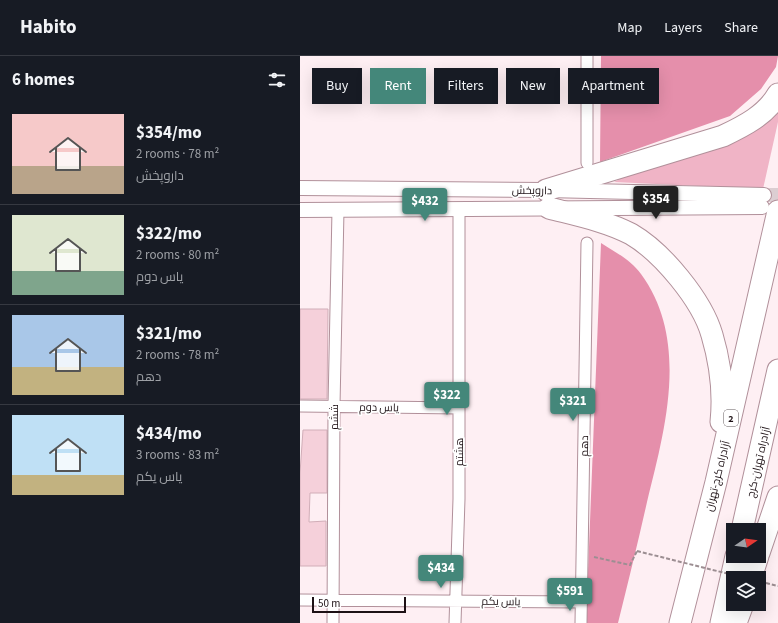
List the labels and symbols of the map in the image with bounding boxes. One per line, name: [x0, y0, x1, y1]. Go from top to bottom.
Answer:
street label: داروپخش: [512, 183, 552, 198]
pin: $354: [632, 186, 680, 220]
pin: $432: [401, 188, 449, 222]
pin: $322: [423, 382, 471, 416]
pin: $321: [549, 388, 597, 422]
street label: یاس دوم: [359, 400, 399, 415]
street label: ششم: [327, 404, 342, 430]
road number: 2: [724, 410, 738, 426]
street label: آزادراه تهران-کرج: [743, 425, 774, 499]
street label: دهم: [577, 435, 592, 457]
street label: هشتم: [452, 438, 467, 466]
street label: آزادراه کرج-تهران: [701, 439, 734, 513]
north arrow: [726, 523, 766, 563]
pin: $434: [417, 555, 465, 589]
pin: $591: [546, 578, 594, 612]
street label: یاس یکم: [481, 594, 521, 609]
scale bar: [312, 595, 406, 614]

